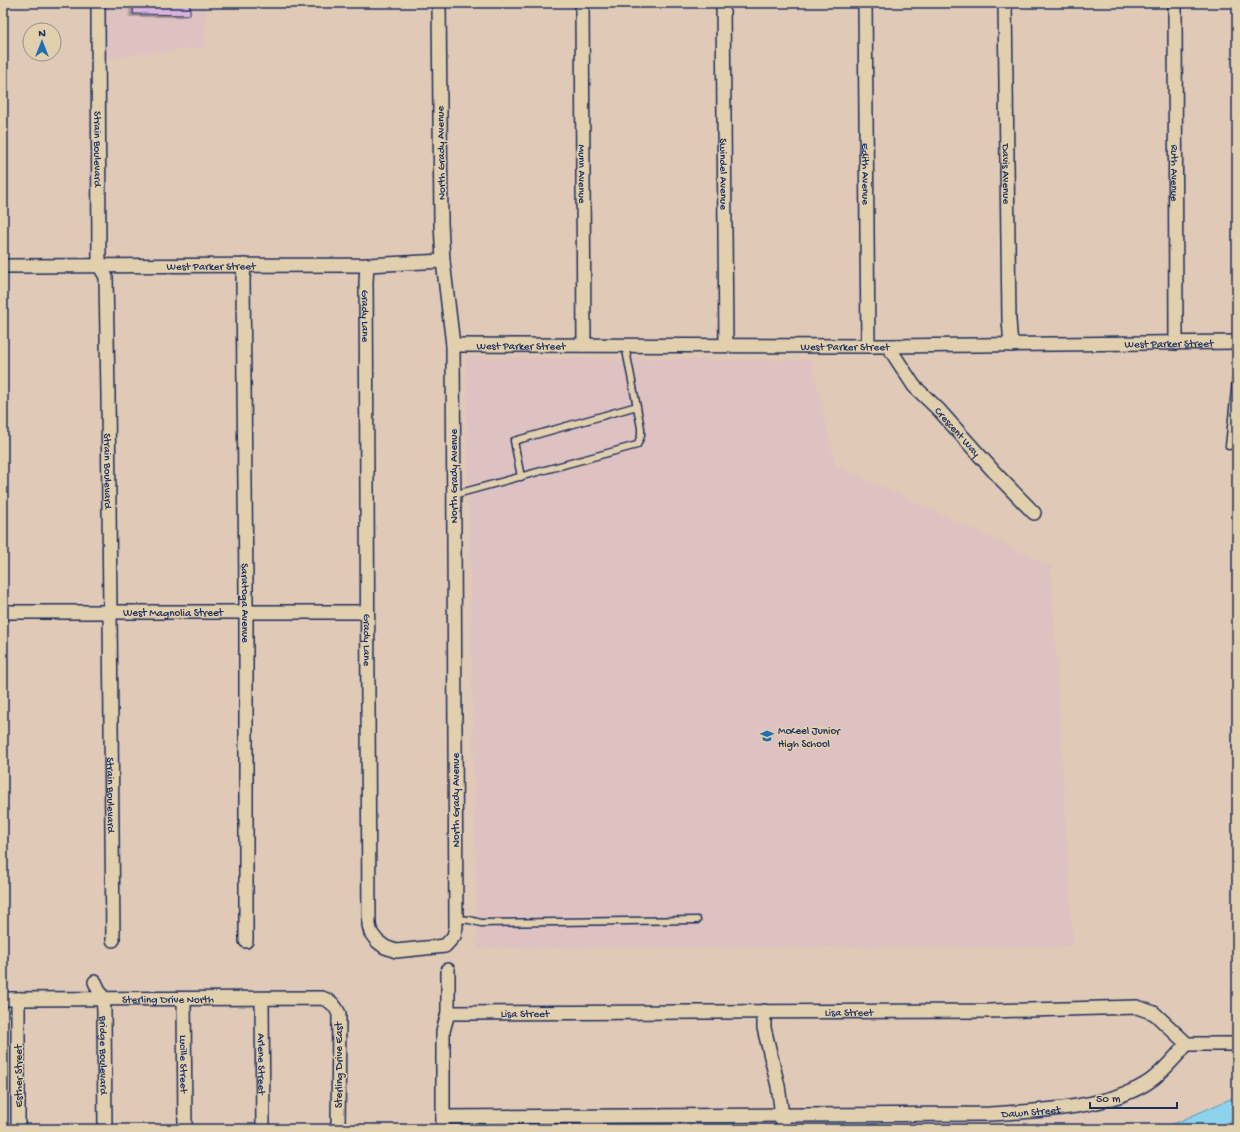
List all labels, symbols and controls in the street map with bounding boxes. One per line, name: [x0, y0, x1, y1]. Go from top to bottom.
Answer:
north arrow: [22, 22, 62, 62]
text: N: [38, 28, 46, 40]
street label: North Grady Avenue: [435, 105, 449, 200]
street label: Strain Boulevard: [90, 111, 103, 188]
street label: Swindel Avenue: [716, 138, 729, 210]
street label: Edith Avenue: [858, 143, 871, 205]
street label: Davis Avenue: [999, 143, 1012, 205]
street label: Munn Avenue: [575, 144, 587, 204]
street label: Ruth Avenue: [1167, 144, 1180, 202]
street label: West Parker Street: [167, 261, 257, 274]
street label: Grady Lane: [358, 290, 371, 343]
street label: West Parker Street: [1125, 338, 1215, 351]
street label: West Parker Street: [477, 341, 567, 353]
street label: West Parker Street: [801, 342, 891, 354]
street label: Crescent Way: [931, 405, 982, 460]
street label: North Grady Avenue: [449, 429, 461, 523]
street label: Strain Boulevard: [100, 433, 113, 511]
street label: Saratoga Avenue: [238, 563, 250, 643]
street label: West Magnolia Street: [123, 608, 225, 620]
street label: Grady Lane: [360, 614, 372, 666]
place label: McKeel Junior High School: [778, 726, 841, 751]
school or university icon: McKeel Junior High School: [759, 728, 775, 744]
street label: North Grady Avenue: [451, 753, 463, 847]
street label: Strain Boulevard: [103, 757, 116, 835]
street label: Sterling Drive North: [122, 994, 214, 1007]
street label: Lisa Street: [825, 1007, 875, 1020]
street label: Lisa Street: [501, 1009, 551, 1021]
street label: Bridge Boulevard: [96, 1015, 109, 1096]
street label: Sterling Drive East: [334, 1020, 346, 1108]
street label: Arlene Street: [254, 1033, 267, 1096]
street label: Lucille Street: [176, 1035, 189, 1095]
street label: Esther Street: [14, 1043, 26, 1107]
scale bar: [1090, 1084, 1177, 1110]
text: 50 m: [1096, 1093, 1121, 1107]
street label: Dawn Street: [1000, 1104, 1063, 1121]

